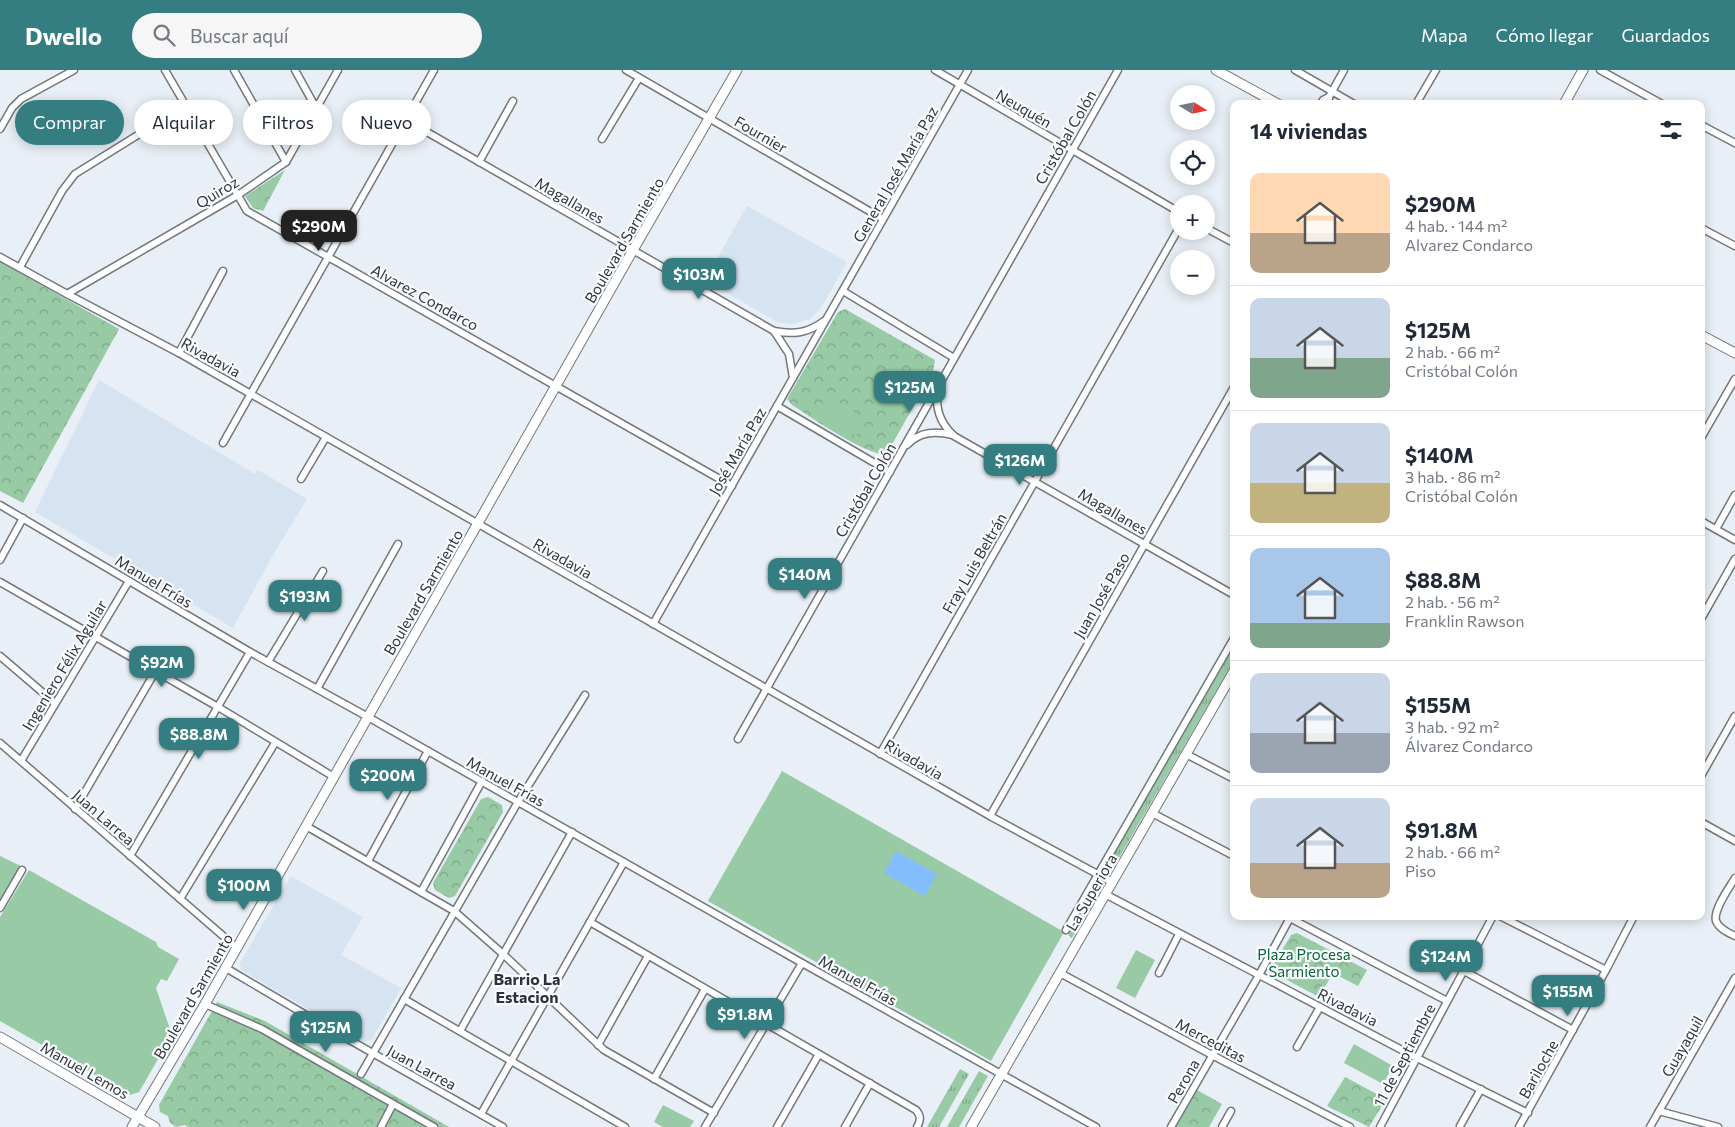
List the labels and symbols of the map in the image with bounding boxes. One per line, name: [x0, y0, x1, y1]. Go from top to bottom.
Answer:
street label: Neuquén: [993, 85, 1055, 131]
north arrow: [1170, 85, 1215, 130]
street label: Cristóbal Colón: [1031, 87, 1099, 187]
street label: General José María Paz: [849, 103, 941, 245]
street label: Fournier: [731, 112, 791, 156]
street label: Quiroz: [192, 172, 242, 212]
street label: Magallanes: [532, 173, 608, 227]
street label: Boulevard Sarmiento: [581, 174, 667, 306]
pin: $290M: [284, 210, 354, 252]
pin: $103M: [664, 258, 734, 300]
street label: Alvarez Condarco: [368, 260, 482, 334]
street label: Rivadavia: [178, 333, 244, 381]
pin: $125M: [875, 370, 945, 413]
street label: José María Paz: [705, 404, 769, 498]
street label: Cristóbal Colón: [831, 440, 899, 540]
pin: $126M: [985, 444, 1055, 486]
street label: Magallanes: [1075, 484, 1151, 538]
street label: Fray Luis Beltrán: [938, 510, 1010, 616]
street label: Boulevard Sarmiento: [380, 526, 466, 658]
street label: Rivadavia: [530, 534, 596, 582]
street label: Juan José Paso: [1069, 549, 1133, 641]
street label: Manuel Frías: [112, 551, 196, 611]
pin: $140M: [770, 558, 840, 600]
pin: $193M: [270, 580, 340, 622]
street label: Ingeniero Félix Aguilar: [18, 596, 110, 734]
pin: $92M: [132, 646, 192, 688]
pin: $88.8M: [158, 718, 240, 760]
street label: Rivadavia: [881, 735, 947, 783]
street label: Manuel Frías: [464, 752, 548, 810]
pin: $200M: [353, 758, 423, 801]
street label: Juan Larrea: [69, 785, 139, 849]
street label: La Superiora: [1062, 850, 1120, 934]
pin: $100M: [209, 868, 279, 911]
street label: Boulevard Sarmiento: [150, 930, 236, 1062]
pin: $124M: [1411, 940, 1481, 982]
park label: Plaza Procesa Sarmiento: [1257, 945, 1351, 980]
street label: Manuel Frías: [816, 951, 900, 1009]
district label: Barrio La Estacion: [493, 969, 561, 1006]
pin: $155M: [1533, 974, 1603, 1017]
street label: Rivadavia: [1315, 984, 1381, 1030]
pin: $91.8M: [704, 998, 786, 1040]
street label: 11 de Septiembre: [1369, 1000, 1439, 1110]
pin: $125M: [291, 1010, 361, 1053]
street label: Guayaquil: [1657, 1012, 1707, 1080]
street label: Merceditas: [1173, 1014, 1249, 1066]
street label: Manuel Lemos: [38, 1037, 132, 1103]
street label: Bariloche: [1515, 1037, 1561, 1101]
street label: Juan Larrea: [384, 1041, 460, 1093]
street label: Perona: [1163, 1056, 1203, 1106]

